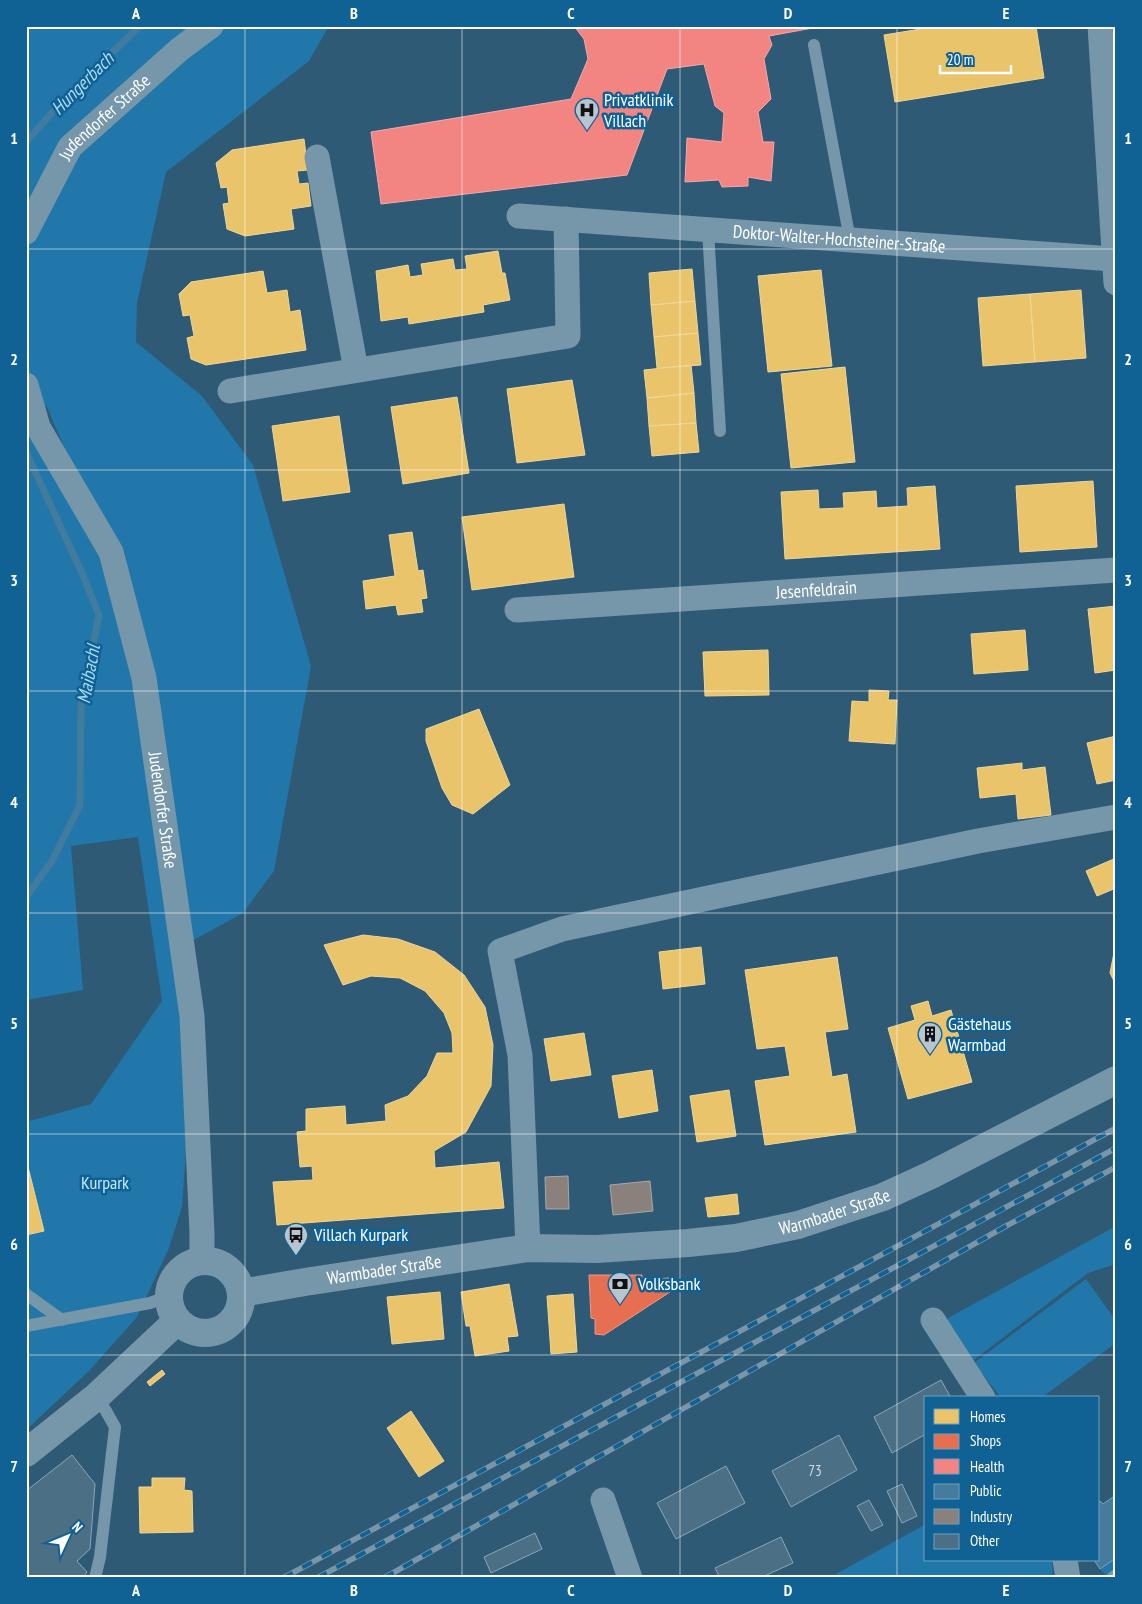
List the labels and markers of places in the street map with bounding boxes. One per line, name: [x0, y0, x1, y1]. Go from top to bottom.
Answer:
place label: Privatklinik Villach: [603, 88, 673, 132]
hospital icon: Privatklinik Villach: [574, 97, 600, 131]
place label: Gästehaus Warmbad: [948, 1012, 1011, 1056]
building icon: Gästehaus Warmbad: [917, 1021, 943, 1055]
bus stop icon: Villach Kurpark: [283, 1222, 309, 1256]
place label: Villach Kurpark: [313, 1223, 408, 1246]
bank icon: Volksbank: [607, 1271, 633, 1305]
place label: Volksbank: [637, 1272, 700, 1295]

